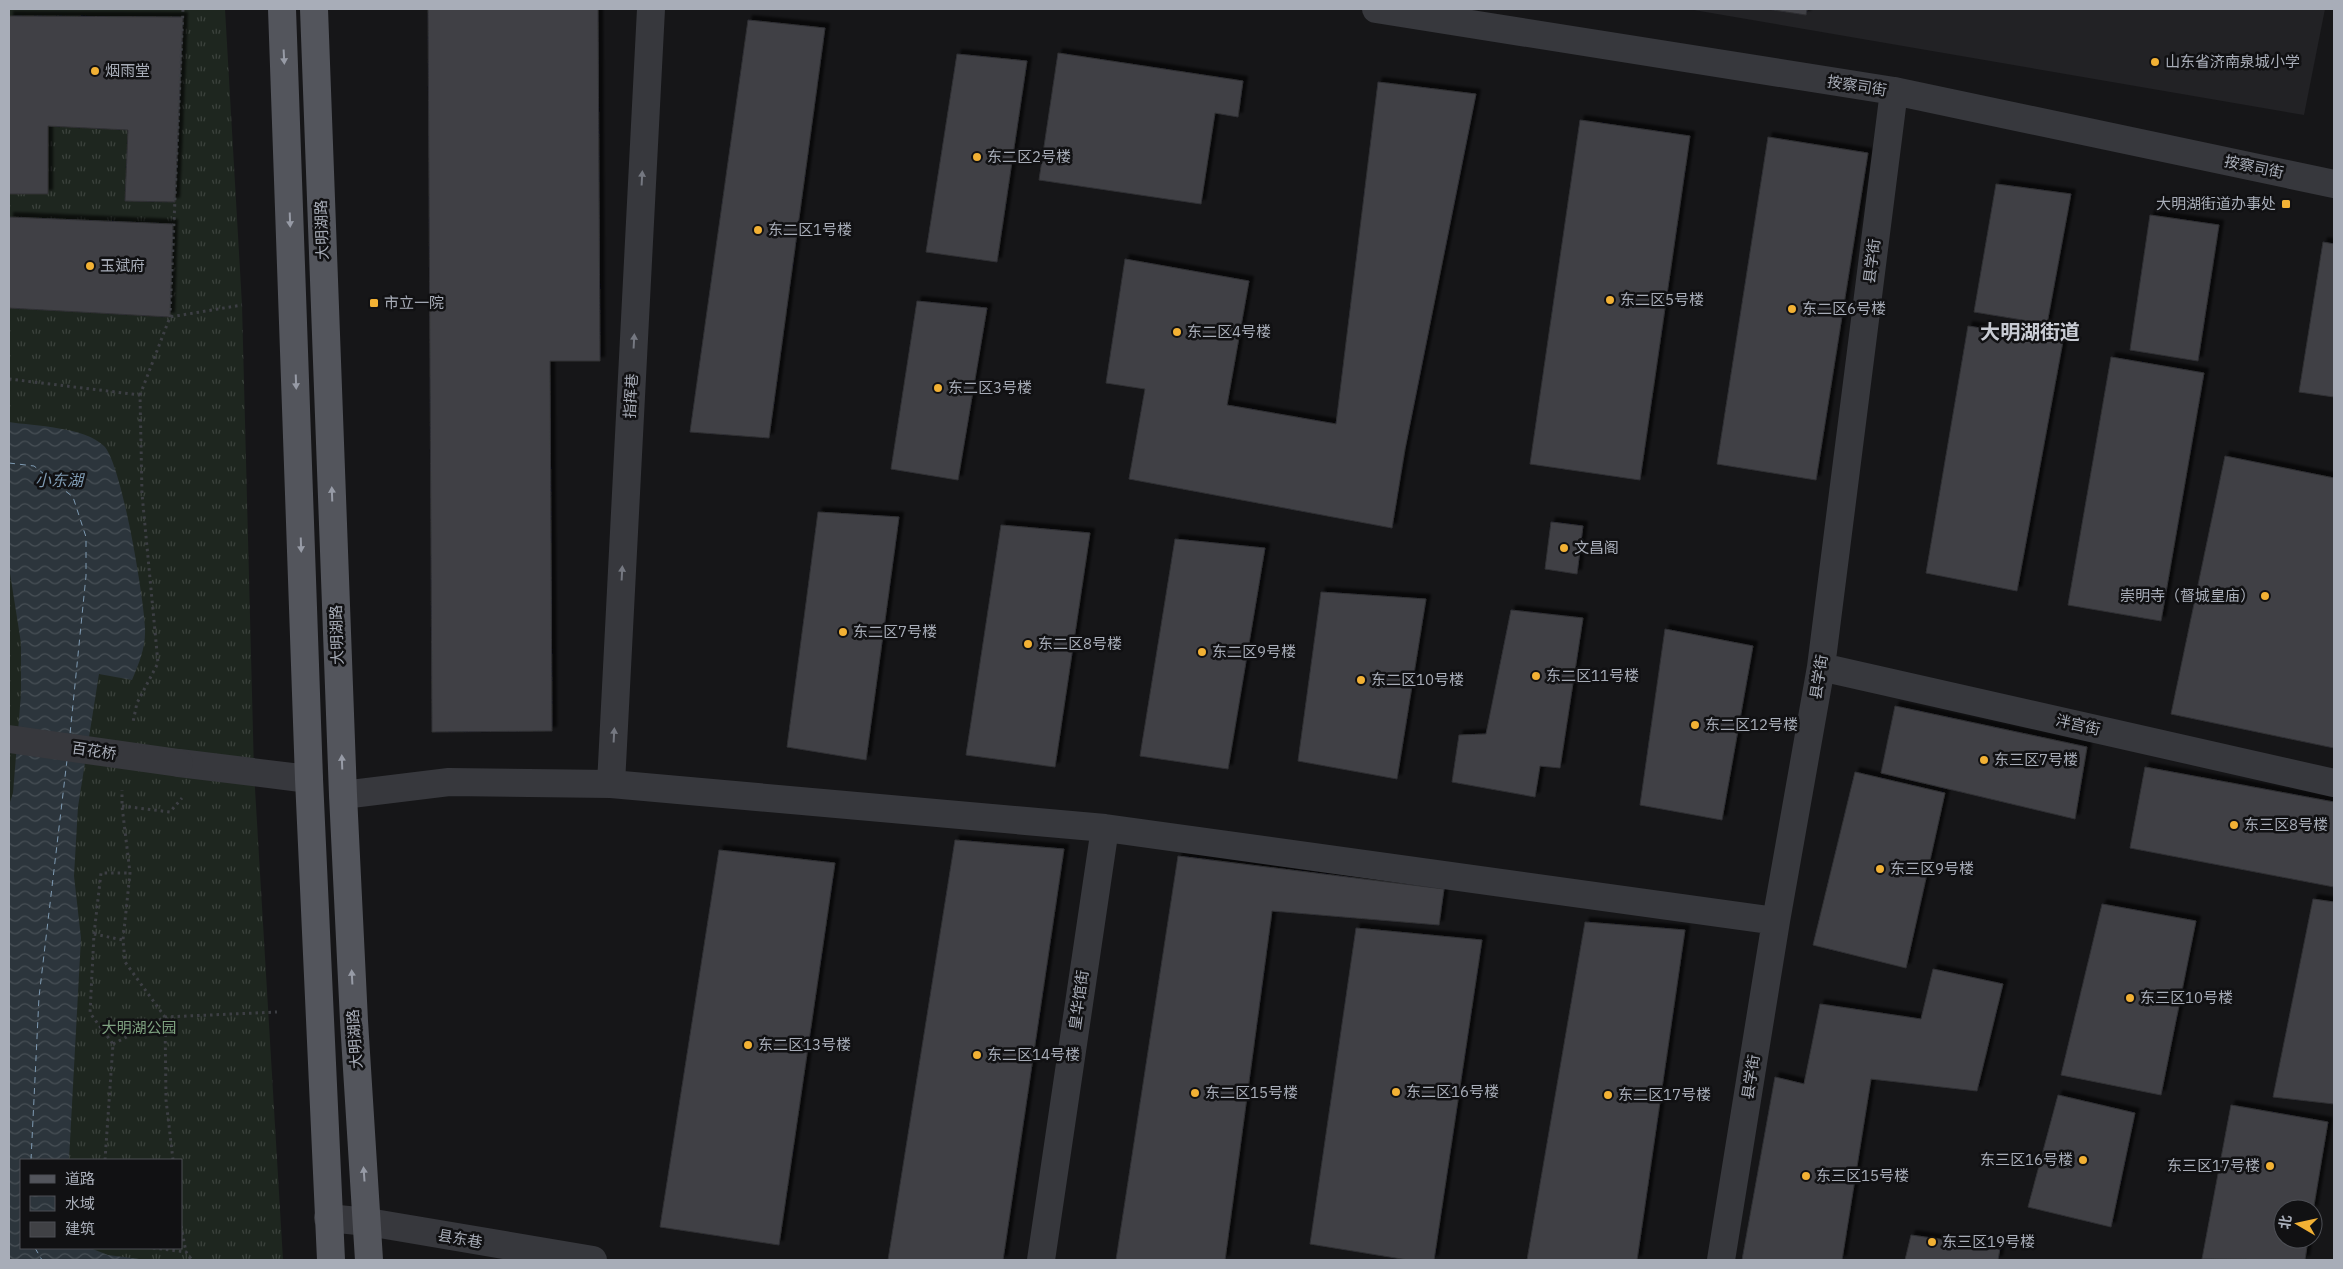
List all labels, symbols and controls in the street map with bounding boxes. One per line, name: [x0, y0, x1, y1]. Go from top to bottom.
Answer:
one-way arrow: [281, 50, 289, 66]
place label: 山东省济南泉城小学: [2165, 52, 2300, 71]
marker: 山东省济南泉城小学: [2149, 56, 2161, 68]
place label: 烟雨堂: [105, 61, 150, 80]
marker: 烟雨堂: [89, 65, 101, 77]
street label: 按察司街: [1826, 71, 1888, 100]
place label: 东二区2号楼: [987, 147, 1071, 166]
marker: 东二区2号楼: [971, 151, 983, 163]
street label: 按察司街: [2223, 151, 2285, 182]
one-way arrow: [639, 170, 647, 186]
place label: 大明湖街道办事处: [2156, 194, 2276, 213]
marker: 大明湖街道办事处: [2280, 198, 2292, 210]
street label: 大明湖路: [311, 200, 332, 260]
one-way arrow: [286, 212, 294, 228]
place label: 东二区1号楼: [768, 220, 852, 239]
marker: 东二区1号楼: [752, 224, 764, 236]
street label: 县学街: [1859, 237, 1884, 284]
place label: 玉斌府: [100, 256, 145, 275]
marker: 玉斌府: [84, 260, 96, 272]
place label: 东二区5号楼: [1620, 290, 1704, 309]
place label: 市立一院: [384, 293, 444, 312]
marker: 东二区5号楼: [1604, 294, 1616, 306]
marker: 市立一院: [368, 297, 380, 309]
place label: 东二区6号楼: [1802, 299, 1886, 318]
marker: 东二区6号楼: [1786, 303, 1798, 315]
district label: 大明湖街道: [1980, 318, 2080, 345]
place label: 东二区4号楼: [1187, 322, 1271, 341]
marker: 东二区4号楼: [1171, 326, 1183, 338]
one-way arrow: [631, 332, 639, 348]
street label: 指挥巷: [620, 373, 641, 419]
one-way arrow: [292, 374, 300, 390]
place label: 东二区3号楼: [948, 378, 1032, 397]
marker: 东二区3号楼: [932, 382, 944, 394]
water label: 小东湖: [35, 470, 86, 490]
one-way arrow: [327, 486, 335, 502]
one-way arrow: [297, 537, 305, 553]
place label: 文昌阁: [1574, 538, 1619, 557]
marker: 文昌阁: [1558, 542, 1570, 554]
one-way arrow: [619, 564, 627, 580]
place label: 崇明寺（督城皇庙）: [2120, 586, 2255, 605]
marker: 崇明寺（督城皇庙）: [2259, 590, 2271, 602]
street label: 大明湖路: [326, 605, 347, 665]
place label: 东二区7号楼: [853, 622, 937, 641]
marker: 东二区7号楼: [837, 626, 849, 638]
place label: 东二区8号楼: [1038, 634, 1122, 653]
marker: 东二区8号楼: [1022, 638, 1034, 650]
place label: 东二区9号楼: [1212, 642, 1296, 661]
marker: 东二区9号楼: [1196, 646, 1208, 658]
street label: 县学街: [1806, 653, 1831, 701]
place label: 东二区11号楼: [1546, 666, 1639, 685]
place label: 东二区10号楼: [1371, 670, 1464, 689]
marker: 东二区11号楼: [1530, 670, 1542, 682]
marker: 东二区10号楼: [1355, 674, 1367, 686]
street label: 泮宫街: [2054, 710, 2102, 739]
place label: 东二区12号楼: [1705, 715, 1798, 734]
marker: 东二区12号楼: [1689, 719, 1701, 731]
one-way arrow: [610, 727, 618, 743]
street label: 百花桥: [70, 738, 118, 763]
place label: 东三区7号楼: [1994, 750, 2078, 769]
one-way arrow: [337, 754, 345, 770]
marker: 东三区7号楼: [1978, 754, 1990, 766]
place label: 东三区8号楼: [2244, 815, 2328, 834]
marker: 东三区8号楼: [2228, 819, 2240, 831]
place label: 东三区9号楼: [1890, 859, 1974, 878]
marker: 东三区9号楼: [1874, 863, 1886, 875]
one-way arrow: [347, 968, 355, 984]
street label: 皇华馆街: [1065, 969, 1092, 1031]
place label: 东三区10号楼: [2140, 988, 2233, 1007]
marker: 东三区10号楼: [2124, 992, 2136, 1004]
street label: 大明湖路: [343, 1008, 366, 1070]
park label: 大明湖公园: [101, 1018, 177, 1037]
place label: 东二区13号楼: [758, 1035, 851, 1054]
marker: 东二区13号楼: [742, 1039, 754, 1051]
place label: 东二区14号楼: [987, 1045, 1080, 1064]
marker: 东二区14号楼: [971, 1049, 983, 1061]
street label: 县学街: [1738, 1053, 1763, 1101]
place label: 东二区16号楼: [1406, 1082, 1499, 1101]
place label: 东二区15号楼: [1205, 1083, 1298, 1102]
place label: 东二区17号楼: [1618, 1085, 1711, 1104]
marker: 东二区16号楼: [1390, 1086, 1402, 1098]
marker: 东二区15号楼: [1189, 1087, 1201, 1099]
marker: 东二区17号楼: [1602, 1089, 1614, 1101]
place label: 东三区16号楼: [1980, 1150, 2073, 1169]
marker: 东三区16号楼: [2077, 1154, 2089, 1166]
place label: 东三区17号楼: [2167, 1156, 2260, 1175]
legend: [20, 1159, 182, 1249]
marker: 东三区17号楼: [2264, 1160, 2276, 1172]
one-way arrow: [360, 1165, 368, 1181]
place label: 东三区15号楼: [1816, 1166, 1909, 1185]
text: 道路: [65, 1169, 95, 1188]
marker: 东三区15号楼: [1800, 1170, 1812, 1182]
text: 水域: [65, 1194, 95, 1213]
north arrow: [2273, 1199, 2323, 1249]
text: 北: [2275, 1214, 2295, 1230]
text: 建筑: [65, 1219, 95, 1238]
street label: 县东巷: [436, 1225, 484, 1252]
place label: 东三区19号楼: [1942, 1232, 2035, 1251]
marker: 东三区19号楼: [1926, 1236, 1938, 1248]

